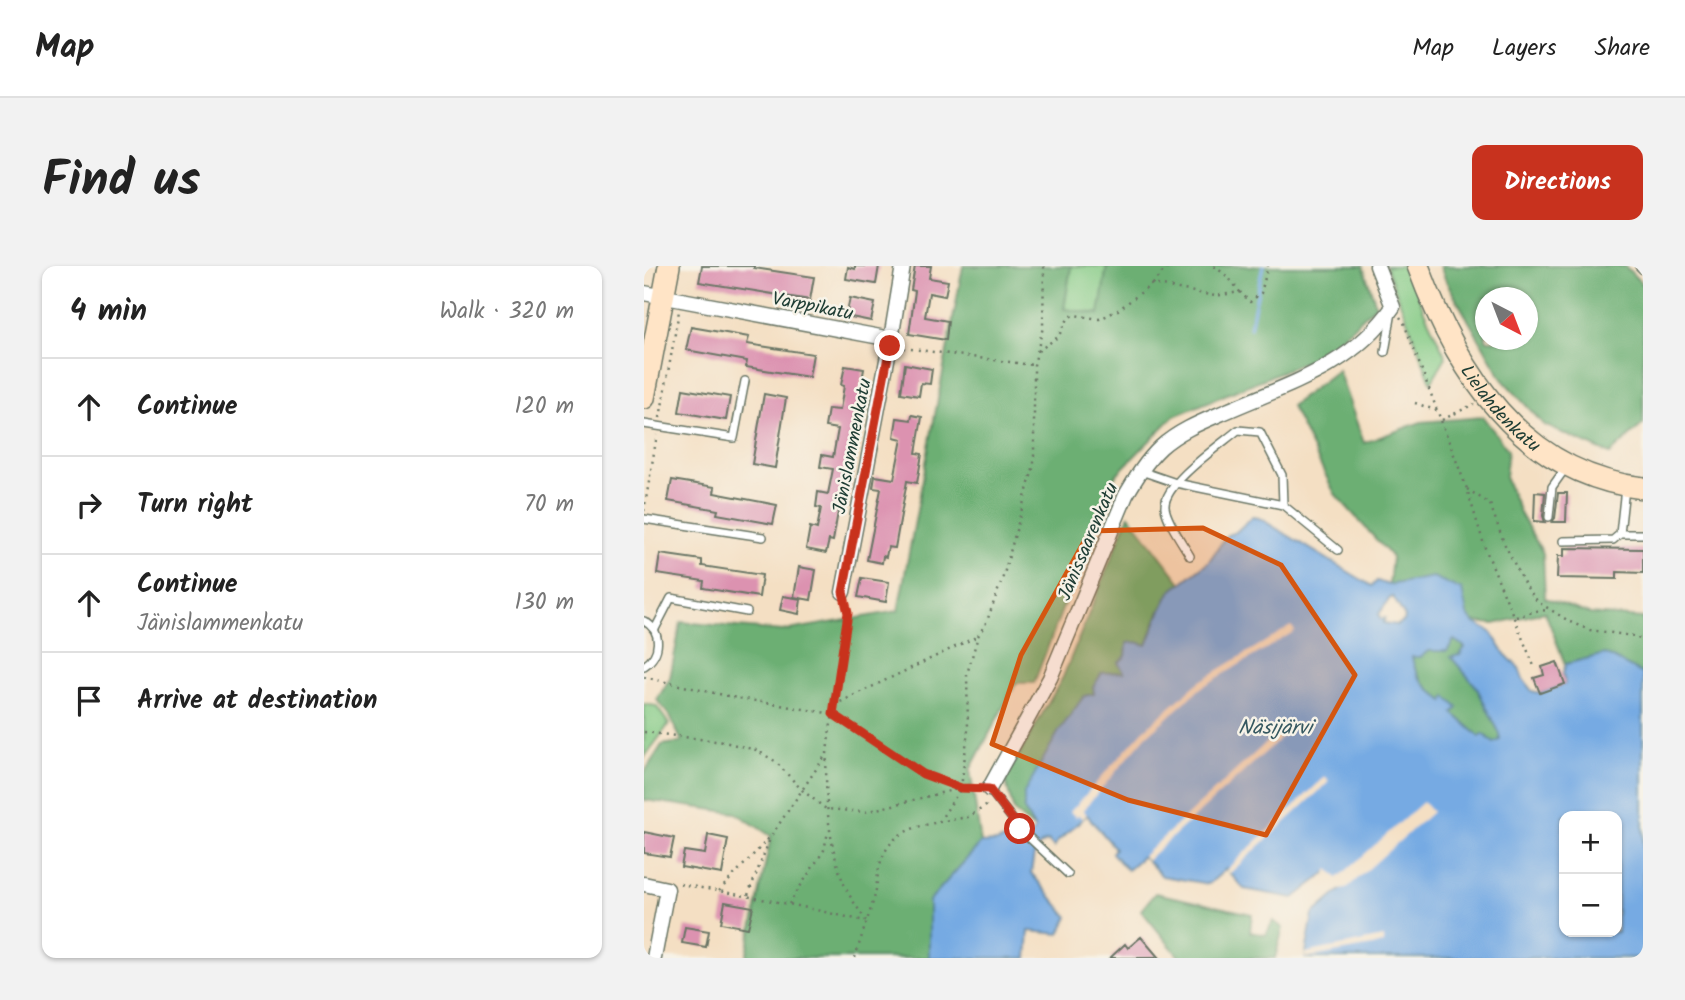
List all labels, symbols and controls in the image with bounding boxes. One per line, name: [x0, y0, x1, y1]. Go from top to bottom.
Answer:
text: Map: [35, 22, 95, 75]
text: Map: [1412, 29, 1454, 68]
text: Layers: [1492, 29, 1556, 68]
text: Share: [1594, 29, 1650, 68]
text: Find us: [42, 143, 200, 221]
button: Directions: [1472, 145, 1643, 220]
street label: Varppikatu: [769, 284, 856, 330]
north arrow: [1475, 287, 1538, 350]
text: 4 min: [70, 288, 147, 336]
text: Walk · 320 m: [439, 294, 574, 330]
route end: [874, 330, 905, 361]
street label: Lielahdenkatu: [1452, 359, 1547, 461]
street label: Jänislammenkatu: [825, 376, 881, 517]
text: Continue: [137, 386, 238, 428]
icon: ahead: [70, 388, 108, 426]
text: 120 m: [514, 389, 574, 425]
street label: Jänissaarenkatu: [1050, 478, 1127, 606]
text: Turn right: [137, 484, 253, 526]
icon: right: [70, 486, 108, 524]
text: 70 m: [524, 487, 574, 523]
text: Continue: [137, 564, 238, 606]
icon: ahead: [70, 584, 108, 622]
text: 130 m: [515, 585, 574, 621]
text: Jänislammenkatu: [137, 606, 303, 642]
text: Arrive at destination: [137, 680, 377, 722]
icon: arrive: [70, 682, 108, 720]
water label: Näsijärvi: [1238, 712, 1316, 745]
map controls: [1559, 811, 1622, 937]
button: +: [1559, 811, 1622, 874]
route start: [1004, 813, 1035, 844]
button: −: [1559, 874, 1622, 937]

